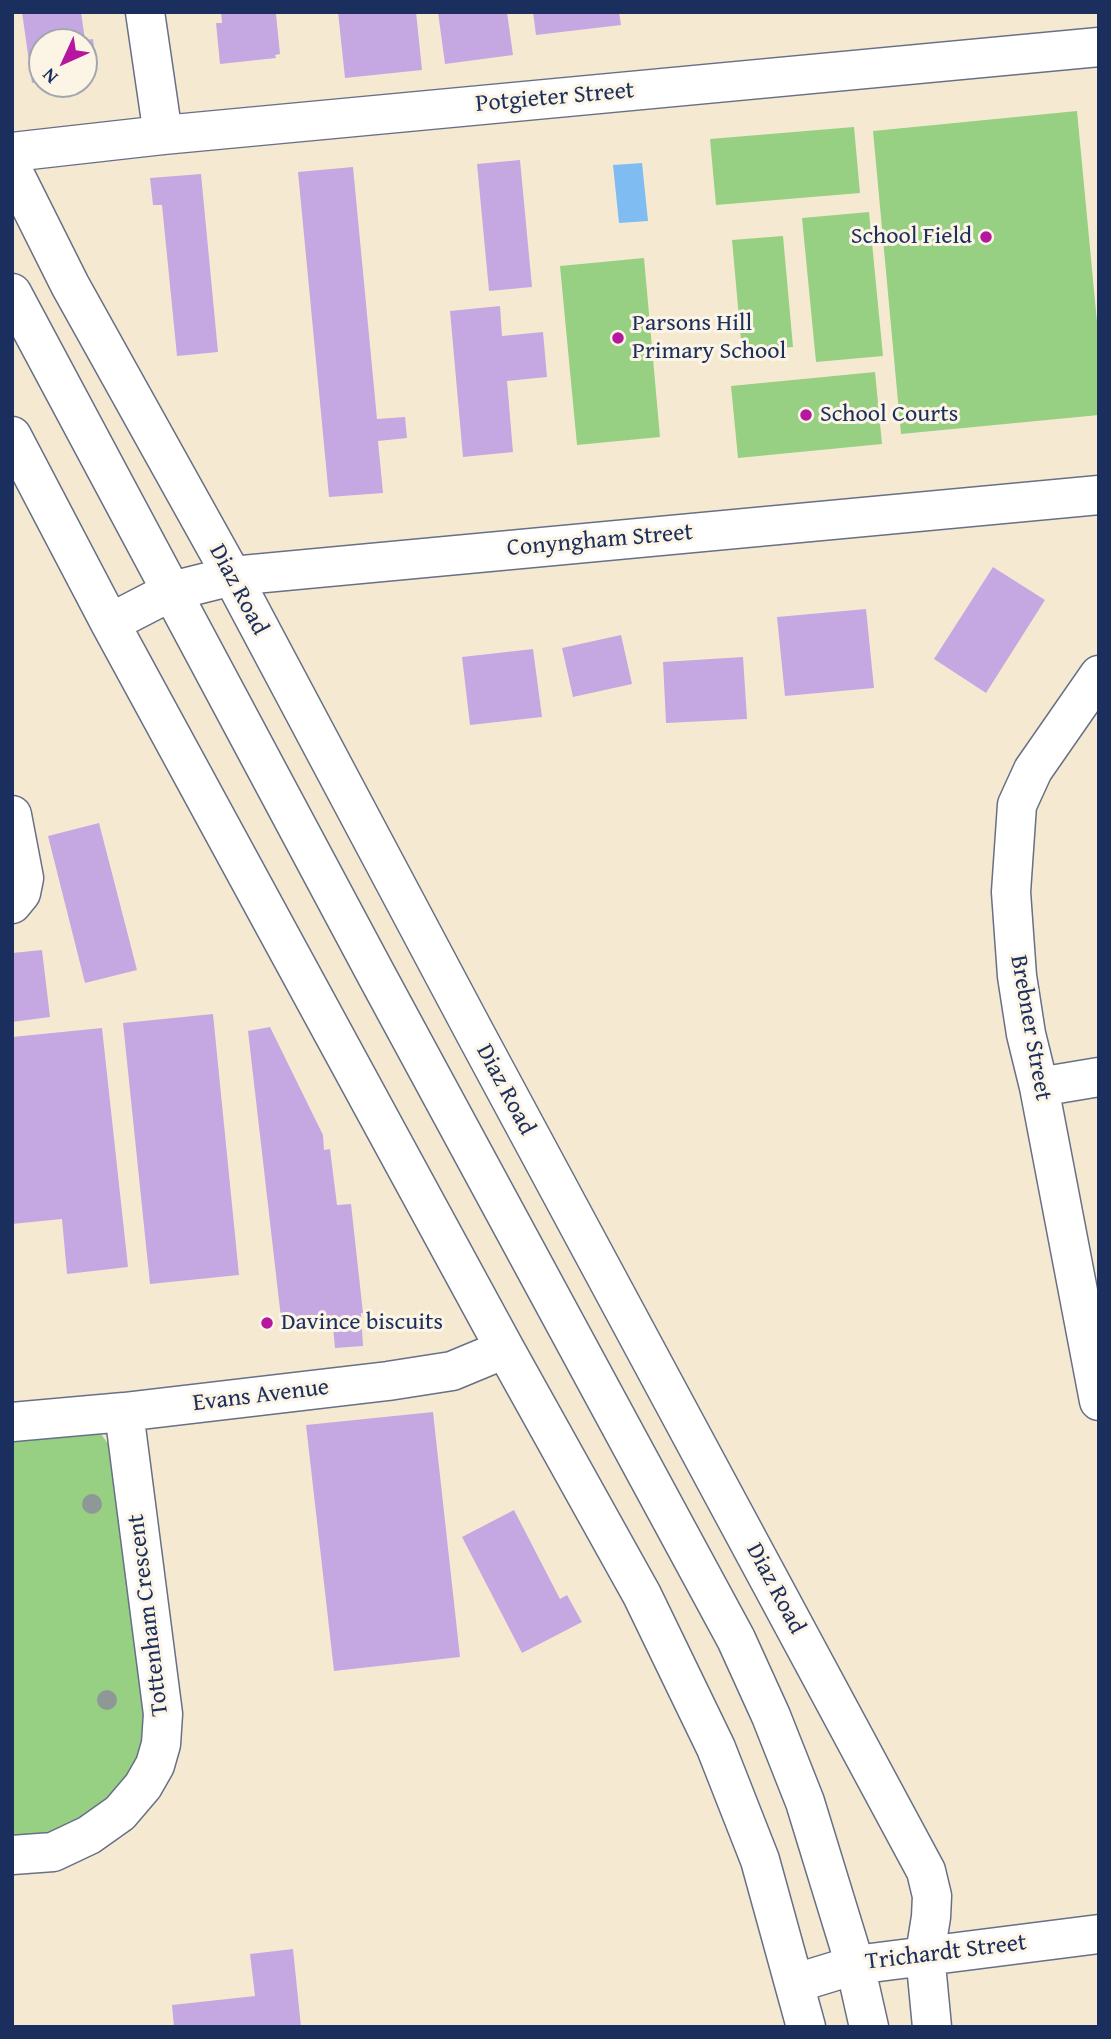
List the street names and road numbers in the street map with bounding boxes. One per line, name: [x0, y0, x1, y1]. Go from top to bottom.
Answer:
street label: Potgieter Street: [474, 77, 636, 119]
street label: Conyngham Street: [506, 519, 694, 563]
street label: Diaz Road: [202, 540, 274, 640]
street label: Brebner Street: [1003, 953, 1057, 1103]
street label: Diaz Road: [469, 1040, 541, 1140]
street label: Evans Avenue: [191, 1373, 331, 1419]
street label: Tottenham Crescent: [122, 1512, 176, 1718]
street label: Diaz Road: [739, 1539, 811, 1639]
street label: Trichardt Street: [864, 1929, 1028, 1977]

